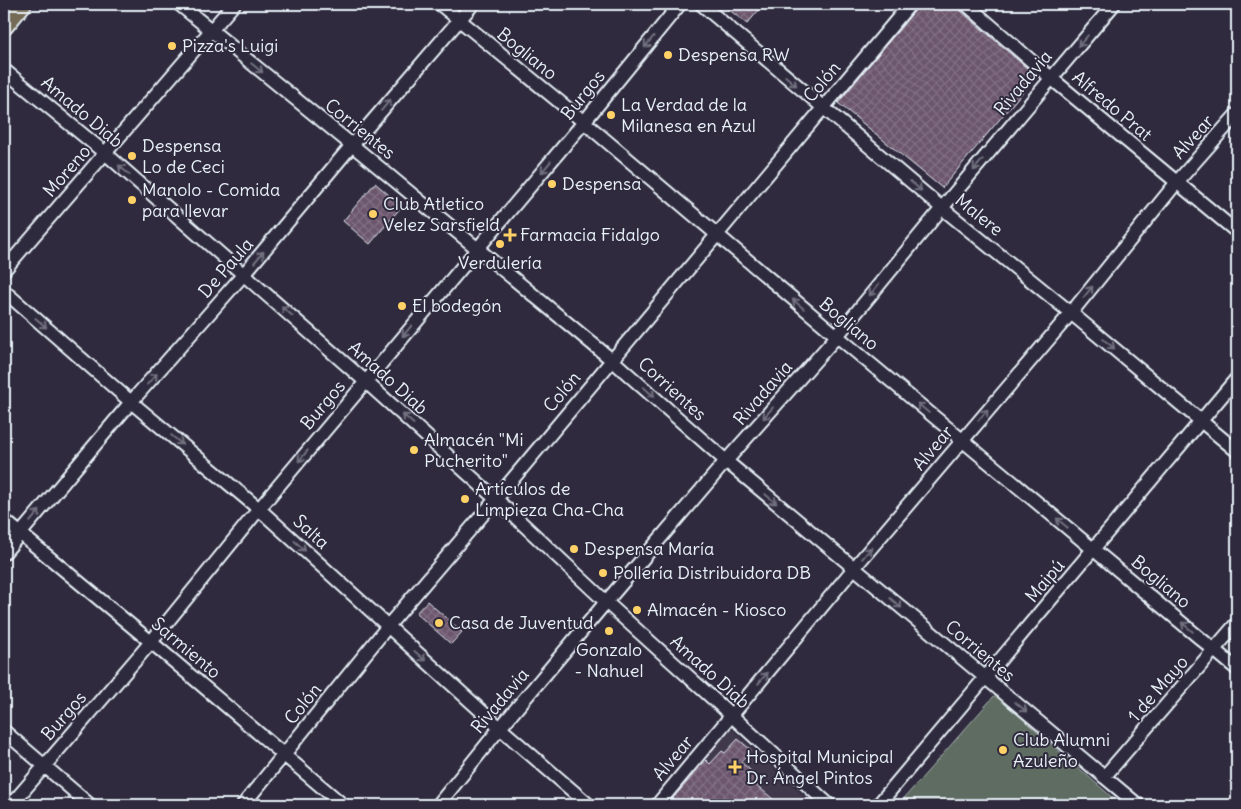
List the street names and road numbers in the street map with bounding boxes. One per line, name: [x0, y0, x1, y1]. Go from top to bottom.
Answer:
street label: Bogliano: [493, 22, 562, 85]
street label: Rivadavia: [989, 45, 1057, 120]
street label: Colón: [798, 57, 845, 107]
street label: Burgos: [555, 65, 610, 124]
street label: Alfredo Prat: [1068, 66, 1157, 146]
street label: Amado Diab: [37, 71, 128, 152]
street label: Corrientes: [320, 93, 400, 164]
street label: Alvear: [1167, 109, 1219, 164]
street label: Moreno: [38, 140, 96, 201]
street label: Malere: [951, 188, 1008, 241]
street label: De Paula: [193, 233, 258, 302]
street label: Bogliano: [815, 292, 884, 355]
street label: Amado Diab: [344, 336, 433, 420]
street label: Corrientes: [633, 352, 711, 425]
street label: Rivadavia: [728, 356, 797, 430]
street label: Colón: [538, 367, 585, 417]
street label: Burgos: [295, 375, 350, 434]
street label: Alvear: [907, 420, 958, 475]
street label: Salta: [289, 509, 334, 554]
street label: Bogliano: [1127, 550, 1196, 613]
street label: Maipú: [1020, 554, 1069, 607]
street label: Sarmiento: [147, 612, 226, 683]
street label: Corrientes: [941, 615, 1020, 686]
street label: Amado Diab: [666, 630, 755, 714]
street label: 1 de Mayo: [1122, 651, 1193, 727]
street label: Rivadavia: [466, 663, 534, 738]
street label: Colón: [279, 678, 326, 729]
street label: Burgos: [36, 686, 91, 745]
street label: Alvear: [647, 730, 698, 785]

